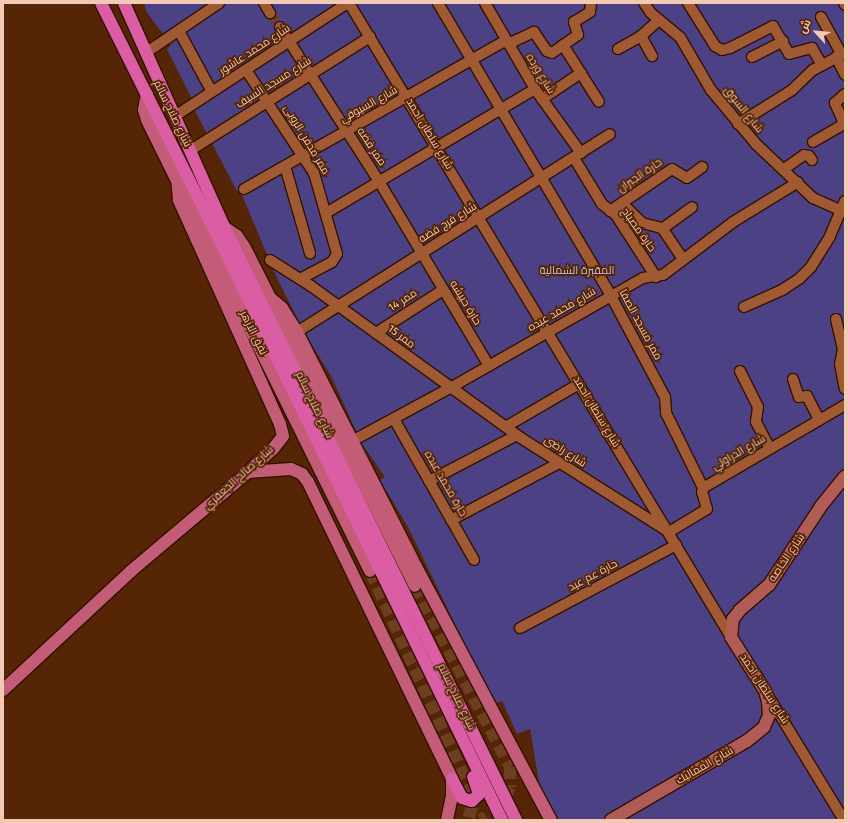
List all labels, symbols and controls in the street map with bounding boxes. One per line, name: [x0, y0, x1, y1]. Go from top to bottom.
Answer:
north arrow: [796, 12, 836, 52]
text: ش: [796, 17, 814, 36]
street label: شارع محمد عاشور: [217, 22, 293, 78]
street label: شارع ورده: [523, 51, 557, 97]
street label: شارع مسجد السيف: [234, 54, 314, 112]
street label: شارع صلاح سالم: [150, 79, 194, 149]
street label: شارع السيوفي: [338, 84, 400, 126]
street label: شارع السوق: [720, 84, 766, 136]
street label: شارع سلطان احمد: [403, 96, 455, 172]
street label: ممر مدفن الروبى: [280, 103, 332, 177]
street label: ممر فضه: [354, 125, 388, 169]
street label: حارة الجبران: [615, 156, 665, 196]
street label: شارع فرج فضه: [417, 200, 479, 246]
street label: حارة مصباح: [618, 205, 658, 255]
park label: المقبرة الشمالية: [539, 264, 615, 278]
street label: حارة حبيشه: [446, 278, 484, 328]
street label: شارع محمد عبده: [526, 285, 598, 335]
street label: ممر 14: [386, 287, 420, 315]
street label: ممر مسجد الصفا: [616, 287, 664, 363]
street label: نفق الازهر: [237, 309, 269, 357]
street label: ممر 15: [385, 322, 417, 352]
street label: شارع صلاح سالم: [292, 370, 336, 440]
street label: شارع سلطان احمد: [570, 374, 622, 450]
street label: شارع الدراولي: [710, 432, 768, 474]
street label: شارع راضى: [541, 434, 589, 470]
street label: شارع صالح الجعفري: [201, 443, 277, 513]
street label: حارة محمد عبده: [421, 449, 469, 519]
street label: شارع الخاصه: [766, 531, 808, 585]
street label: حارة عم عيد: [566, 558, 620, 594]
street label: شارع سلطان احمد: [736, 652, 792, 726]
street label: شارع صلاح سالم: [434, 662, 478, 732]
street label: شارع المماليك: [674, 744, 736, 788]

